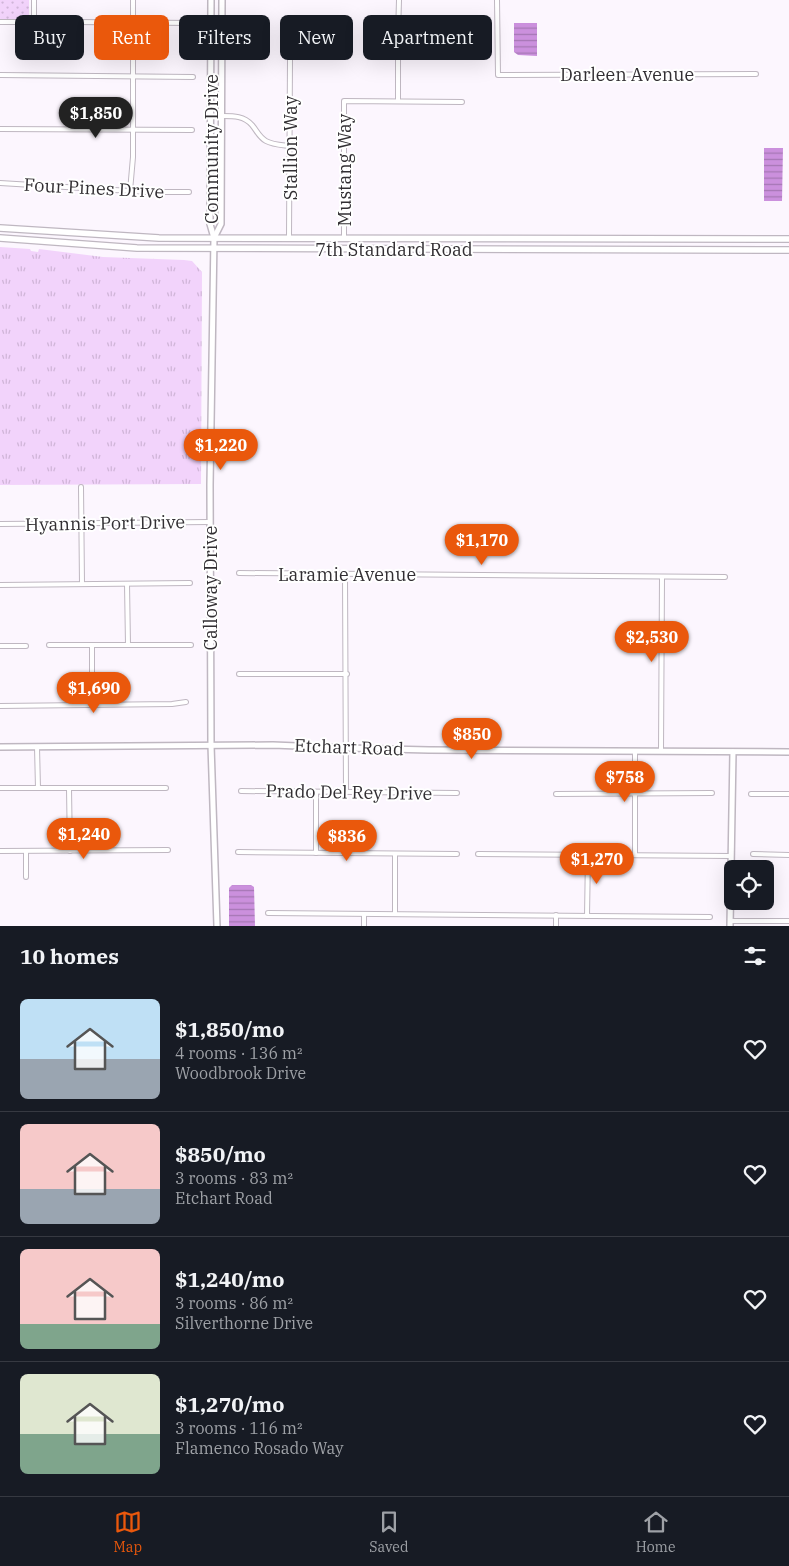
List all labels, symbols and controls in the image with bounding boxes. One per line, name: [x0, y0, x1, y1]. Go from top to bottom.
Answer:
chip: Buy: [15, 15, 84, 60]
chip: Rent: [94, 15, 169, 60]
chip: Filters: [179, 15, 270, 60]
chip: New: [280, 15, 353, 60]
chip: Apartment: [363, 15, 492, 60]
street label: Darleen Avenue: [560, 63, 694, 86]
street label: Community Drive: [200, 74, 223, 224]
street label: Stallion Way: [279, 95, 302, 200]
pin: $1,850: [55, 96, 137, 139]
text: $1,850: [70, 103, 122, 123]
street label: Mustang Way: [333, 113, 356, 226]
street label: Four Pines Drive: [23, 173, 165, 203]
street label: 7th Standard Road: [315, 238, 473, 261]
pin: $1,220: [180, 428, 262, 471]
text: $1,220: [195, 435, 247, 455]
street label: Hyannis Port Drive: [25, 510, 185, 536]
pin: $1,170: [441, 524, 523, 566]
street label: Calloway Drive: [199, 526, 222, 650]
text: $1,170: [456, 530, 508, 550]
street label: Laramie Avenue: [278, 563, 416, 586]
pin: $2,530: [611, 620, 693, 663]
text: $2,530: [626, 627, 678, 647]
pin: $1,690: [53, 672, 135, 714]
text: $1,690: [68, 678, 120, 698]
pin: $850: [442, 718, 502, 760]
text: $850: [453, 724, 491, 744]
street label: Etchart Road: [294, 734, 404, 760]
pin: $758: [595, 760, 655, 803]
text: $758: [606, 767, 644, 787]
street label: Prado Del Rey Drive: [265, 779, 433, 805]
pin: $1,240: [43, 818, 125, 860]
pin: $836: [317, 820, 377, 862]
text: $1,240: [58, 824, 110, 844]
text: $836: [328, 826, 366, 846]
pin: $1,270: [556, 842, 638, 885]
text: $1,270: [571, 849, 623, 869]
map controls: [724, 860, 774, 910]
button: locate: [724, 860, 774, 910]
text: 10 homes: [20, 942, 119, 970]
icon: filters: [741, 942, 769, 970]
text: $1,850/mo: [175, 1015, 284, 1043]
icon: home: [60, 1019, 120, 1079]
icon: heart: [741, 1035, 769, 1063]
text: 4 rooms · 136 m²: [175, 1043, 303, 1063]
text: Woodbrook Drive: [175, 1063, 306, 1083]
text: $850/mo: [175, 1140, 266, 1168]
icon: home: [60, 1144, 120, 1204]
icon: heart: [741, 1160, 769, 1188]
text: 3 rooms · 83 m²: [175, 1168, 293, 1188]
text: Etchart Road: [175, 1188, 273, 1208]
text: $1,240/mo: [175, 1265, 284, 1293]
icon: home: [60, 1269, 120, 1329]
icon: heart: [741, 1285, 769, 1313]
text: 3 rooms · 86 m²: [175, 1293, 293, 1313]
text: Silverthorne Drive: [175, 1313, 313, 1333]
text: $1,270/mo: [175, 1390, 284, 1418]
icon: home: [60, 1394, 120, 1454]
icon: heart: [741, 1410, 769, 1438]
text: 3 rooms · 116 m²: [175, 1418, 303, 1438]
text: Flamenco Rosado Way: [175, 1438, 344, 1458]
tab: Map: [114, 1508, 142, 1556]
tab: Saved: [369, 1508, 408, 1556]
tab: Home: [636, 1508, 675, 1556]

